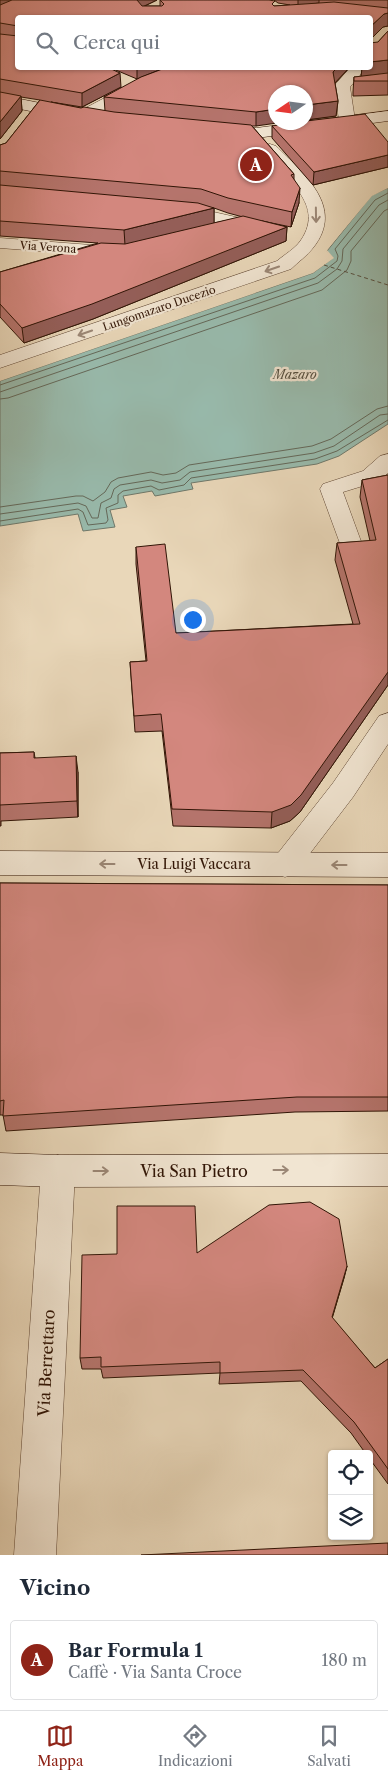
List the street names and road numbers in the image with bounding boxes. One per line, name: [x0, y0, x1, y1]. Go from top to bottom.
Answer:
street label: Via Verona: [18, 238, 77, 256]
street label: Lungomazaro Ducezio: [101, 282, 218, 334]
street label: Via Luigi Vaccara: [136, 855, 251, 873]
street label: Via San Pietro: [139, 1161, 248, 1181]
street label: Via Berrettaro: [33, 1309, 59, 1418]

